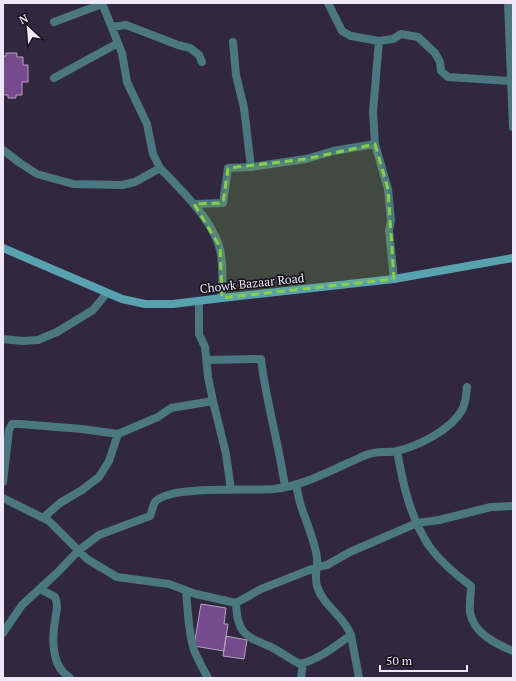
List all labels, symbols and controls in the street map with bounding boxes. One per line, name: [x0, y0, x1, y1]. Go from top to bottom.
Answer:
north arrow: [8, 8, 48, 48]
text: N: [17, 11, 31, 27]
street label: Chowk Bazaar Road: [199, 270, 305, 296]
scale bar: [380, 647, 467, 673]
text: 50 m: [386, 653, 413, 668]

